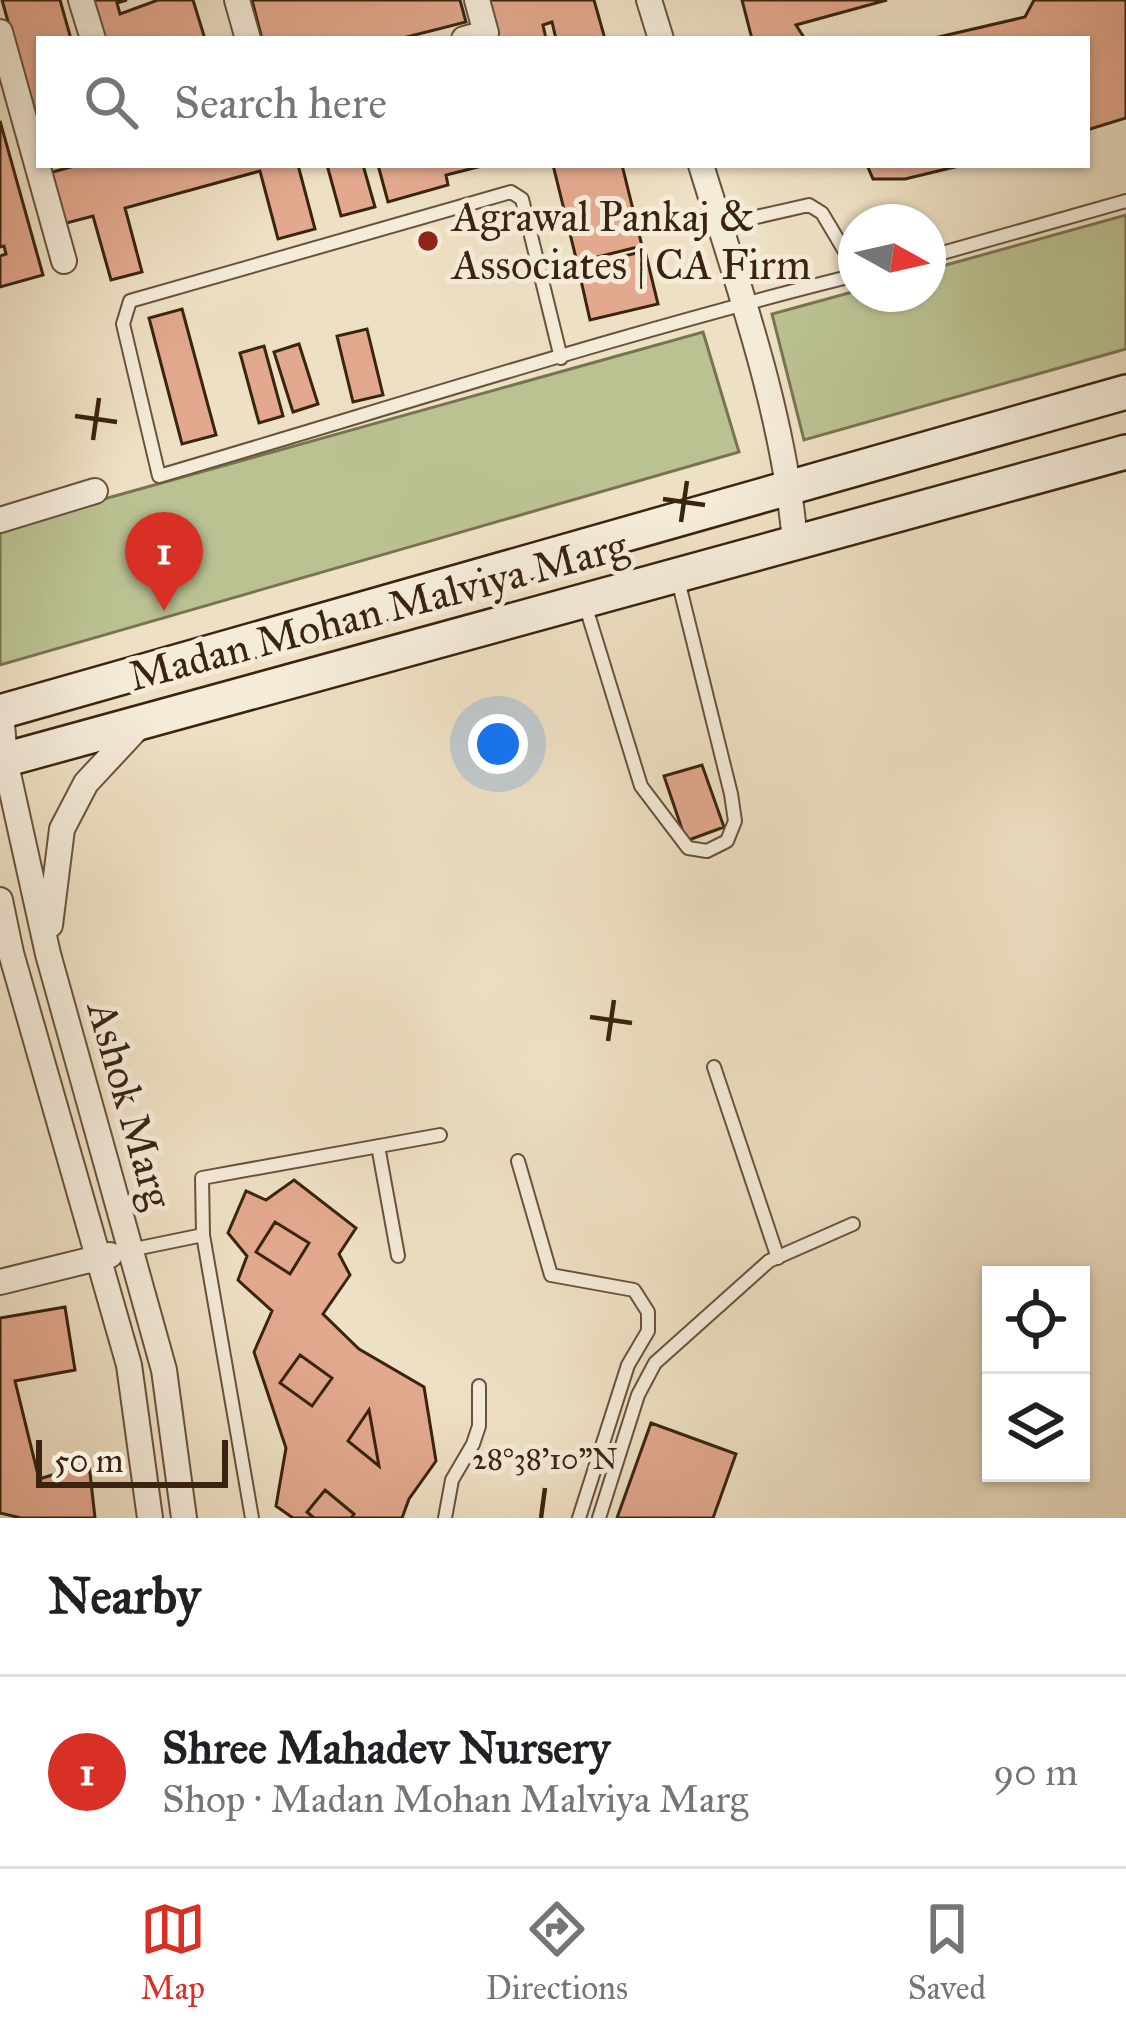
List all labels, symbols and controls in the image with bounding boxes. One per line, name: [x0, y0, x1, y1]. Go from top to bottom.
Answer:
search box: [36, 36, 1090, 168]
icon: search: [78, 69, 144, 135]
text: Search here: [174, 75, 387, 130]
place label: Agrawal Pankaj & Associates | CA Firm: [450, 191, 811, 291]
north arrow: [838, 204, 946, 312]
marker: Agrawal Pankaj & Associates | CA Firm: [415, 228, 441, 254]
pin: 1: [125, 512, 203, 611]
street label: Madan Mohan Malviya Marg: [123, 519, 634, 703]
your location: [468, 714, 528, 774]
street label: Ashok Marg: [75, 994, 184, 1215]
map controls: [982, 1266, 1090, 1482]
button: locate: [982, 1266, 1090, 1374]
button: layers: [982, 1374, 1090, 1482]
scale bar: [36, 1434, 228, 1487]
text: 50 m: [54, 1441, 123, 1481]
text: 28°38'10"N: [472, 1441, 618, 1477]
text: Nearby: [48, 1565, 200, 1627]
text: Shree Mahadev Nursery: [162, 1720, 610, 1775]
text: 1: [79, 1748, 95, 1796]
text: 90 m: [993, 1748, 1078, 1796]
text: Shop · Madan Mohan Malviya Marg: [162, 1775, 748, 1823]
tab: Map: [140, 1896, 206, 2008]
tab: Directions: [486, 1896, 628, 2008]
tab: Saved: [908, 1896, 986, 2008]

